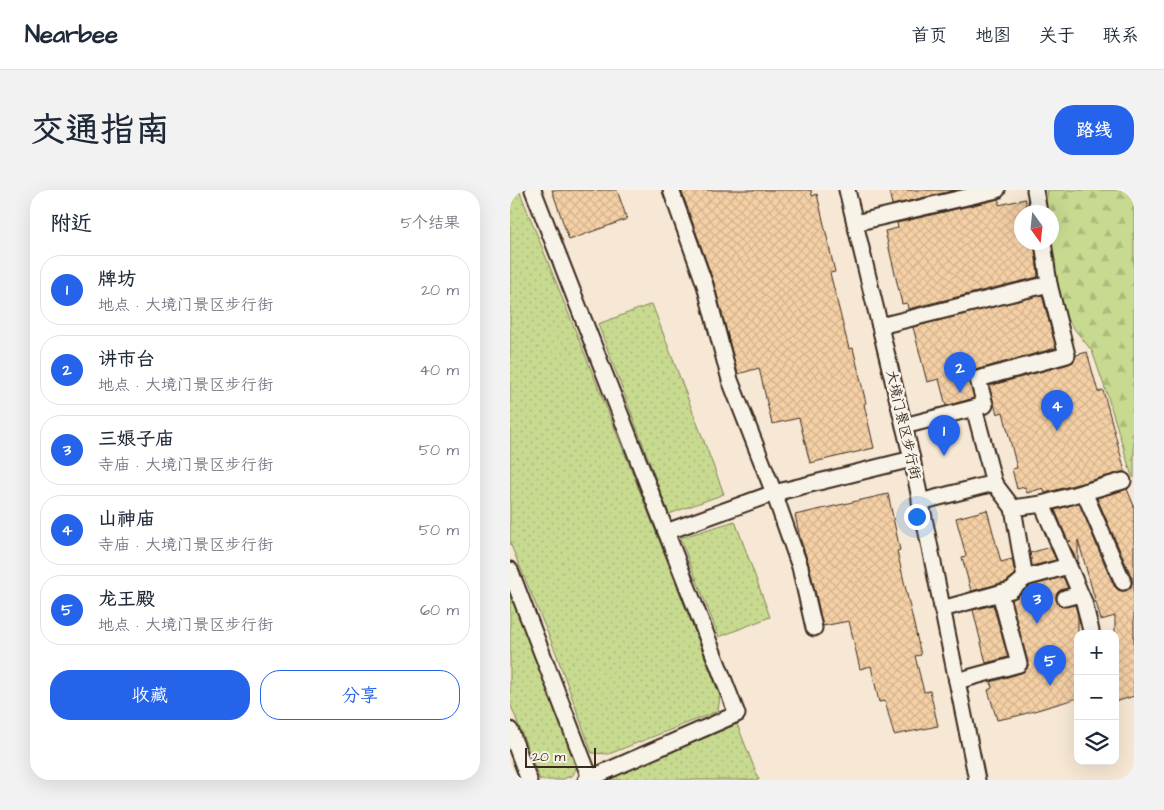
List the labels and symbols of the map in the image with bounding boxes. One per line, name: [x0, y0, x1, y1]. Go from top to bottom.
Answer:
north arrow: [1014, 205, 1059, 250]
pin: 2: [944, 352, 976, 393]
street label: 大境门景区步行街: [881, 368, 925, 482]
pin: 4: [1041, 390, 1073, 431]
pin: 1: [928, 415, 960, 456]
your location: [904, 504, 930, 530]
pin: 3: [1021, 583, 1053, 624]
pin: 5: [1034, 645, 1066, 686]
scale bar: [525, 745, 596, 768]

